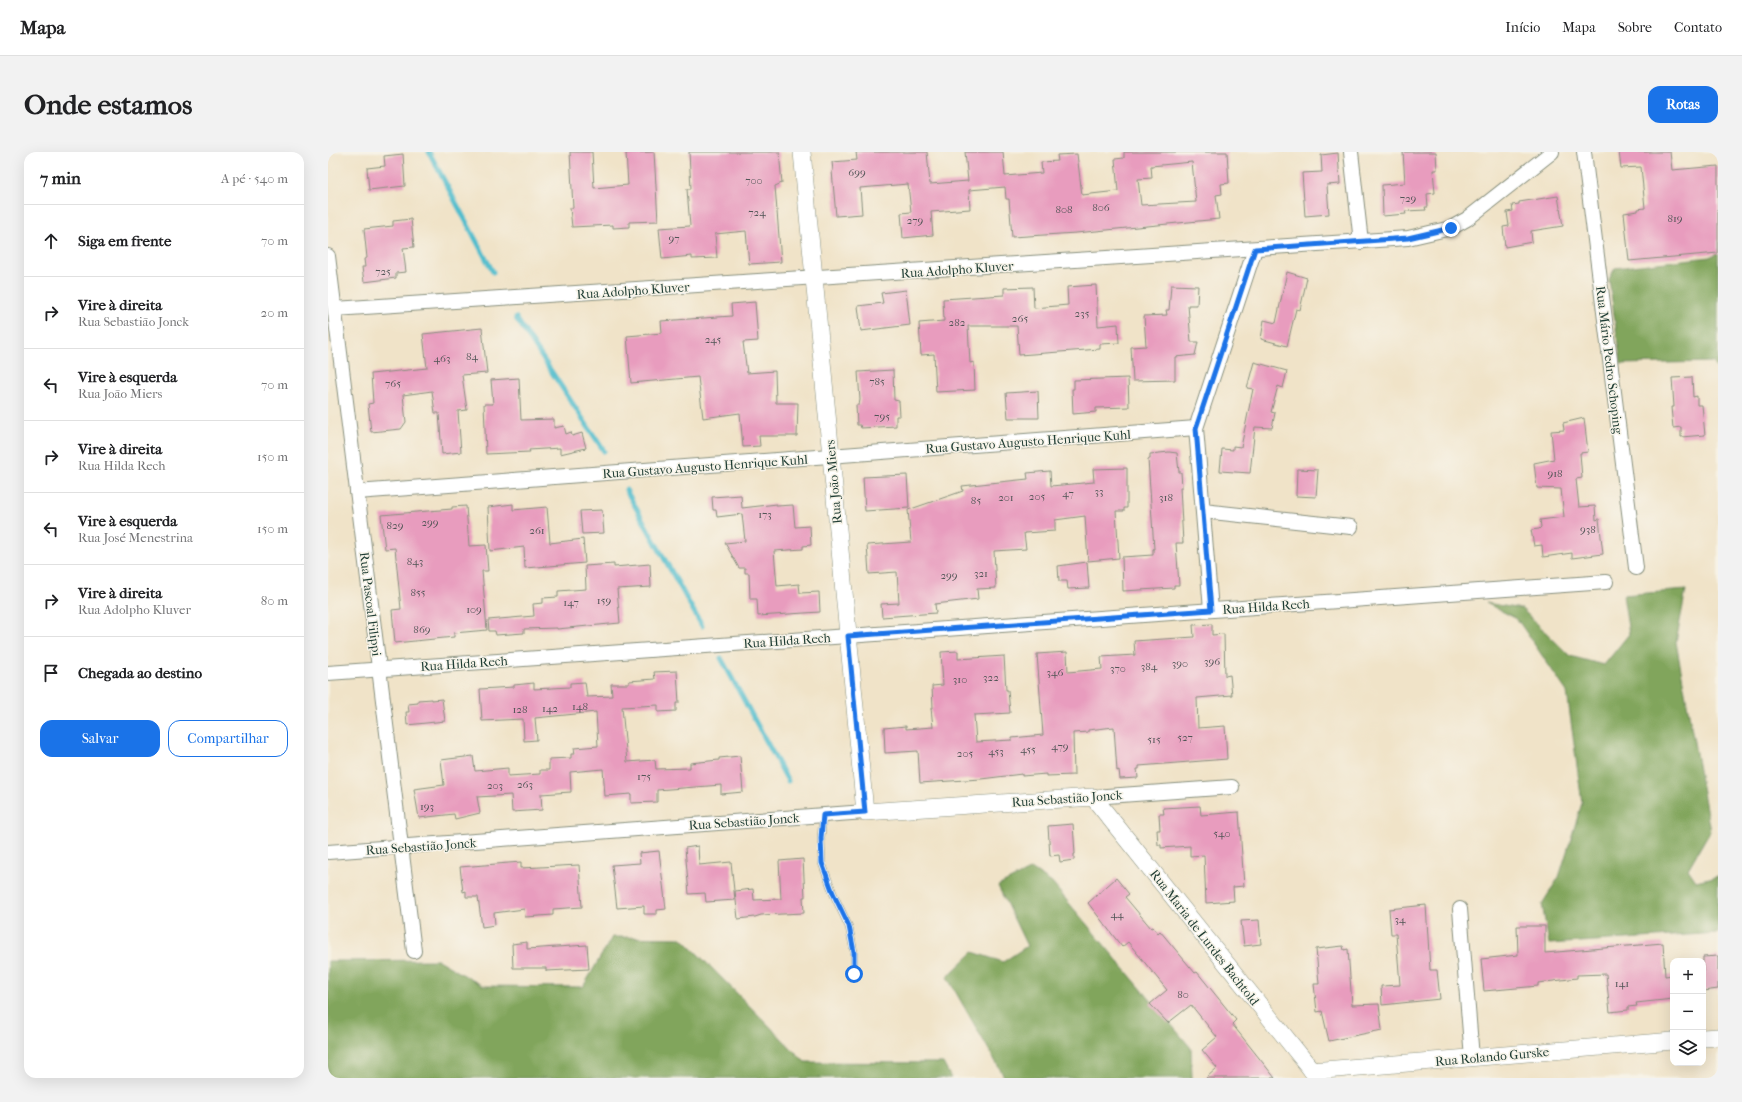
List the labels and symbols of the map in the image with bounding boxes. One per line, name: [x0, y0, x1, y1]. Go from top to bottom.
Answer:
house number: 699: [848, 166, 866, 179]
house number: 700: [745, 174, 763, 187]
house number: 729: [1400, 192, 1417, 205]
house number: 806: [1092, 201, 1110, 214]
house number: 808: [1055, 203, 1073, 216]
house number: 724: [748, 206, 766, 219]
house number: 819: [1667, 212, 1683, 225]
house number: 279: [907, 214, 924, 227]
route end: [1442, 219, 1460, 237]
house number: 97: [668, 232, 680, 245]
street label: Rua Adolpho Kluver: [900, 258, 1014, 281]
house number: 725: [375, 265, 391, 278]
street label: Rua Adolpho Kluver: [576, 279, 690, 302]
street label: Rua Mário Pedro Schoping: [1593, 285, 1626, 436]
house number: 235: [1075, 307, 1090, 320]
house number: 265: [1012, 312, 1028, 325]
house number: 282: [949, 316, 966, 329]
house number: 245: [705, 333, 722, 346]
house number: 84: [466, 350, 478, 363]
house number: 463: [434, 352, 450, 365]
house number: 785: [869, 375, 885, 388]
house number: 765: [385, 377, 401, 390]
house number: 795: [874, 410, 890, 423]
street label: Rua Gustavo Augusto Henrique Kuhl: [925, 427, 1132, 456]
street label: Rua João Miers: [822, 439, 845, 525]
street label: Rua Gustavo Augusto Henrique Kuhl: [602, 452, 809, 481]
house number: 918: [1547, 467, 1563, 480]
house number: 33: [1094, 485, 1104, 498]
house number: 47: [1062, 487, 1074, 500]
house number: 205: [1029, 490, 1045, 503]
house number: 201: [998, 491, 1014, 504]
house number: 318: [1159, 491, 1173, 504]
house number: 85: [971, 494, 981, 507]
house number: 173: [758, 508, 772, 521]
house number: 299: [421, 516, 439, 529]
house number: 829: [387, 519, 404, 532]
house number: 938: [1580, 523, 1596, 536]
house number: 261: [529, 524, 545, 537]
street label: Rua Pascoal Filippi: [357, 551, 384, 657]
house number: 843: [407, 555, 423, 568]
house number: 321: [974, 567, 988, 580]
house number: 299: [940, 569, 958, 582]
house number: 855: [411, 586, 426, 599]
house number: 159: [597, 594, 611, 607]
house number: 147: [563, 596, 579, 609]
street label: Rua Hilda Rech: [1222, 596, 1311, 617]
house number: 109: [466, 603, 482, 616]
house number: 869: [413, 623, 431, 636]
street label: Rua Hilda Rech: [743, 630, 832, 651]
street label: Rua Hilda Rech: [420, 653, 509, 674]
house number: 396: [1204, 655, 1220, 668]
house number: 390: [1172, 657, 1188, 670]
house number: 384: [1141, 660, 1158, 673]
house number: 370: [1110, 662, 1126, 675]
house number: 346: [1047, 666, 1064, 679]
house number: 322: [983, 671, 999, 684]
house number: 310: [953, 673, 967, 686]
house number: 148: [572, 700, 588, 713]
house number: 142: [542, 702, 558, 715]
house number: 128: [512, 703, 528, 716]
house number: 527: [1177, 731, 1193, 744]
house number: 515: [1147, 733, 1161, 746]
house number: 479: [1051, 740, 1069, 753]
house number: 455: [1020, 743, 1036, 756]
house number: 453: [988, 745, 1004, 758]
house number: 205: [957, 747, 973, 760]
house number: 175: [637, 770, 651, 783]
house number: 263: [517, 778, 533, 791]
house number: 203: [487, 779, 503, 792]
street label: Rua Sebastião Jonck: [1011, 787, 1123, 810]
house number: 193: [420, 800, 434, 813]
street label: Rua Sebastião Jonck: [688, 810, 800, 833]
house number: 540: [1213, 827, 1231, 840]
street label: Rua Sebastião Jonck: [365, 835, 477, 858]
street label: Rua Maria de Lurdes Bachtold: [1147, 866, 1263, 1009]
house number: 44: [1110, 908, 1124, 921]
house number: 34: [1394, 913, 1406, 926]
route start: [845, 965, 863, 983]
house number: 141: [1615, 977, 1629, 990]
house number: 80: [1177, 988, 1189, 1001]
street label: Rua Rolando Gurske: [1434, 1044, 1550, 1069]

